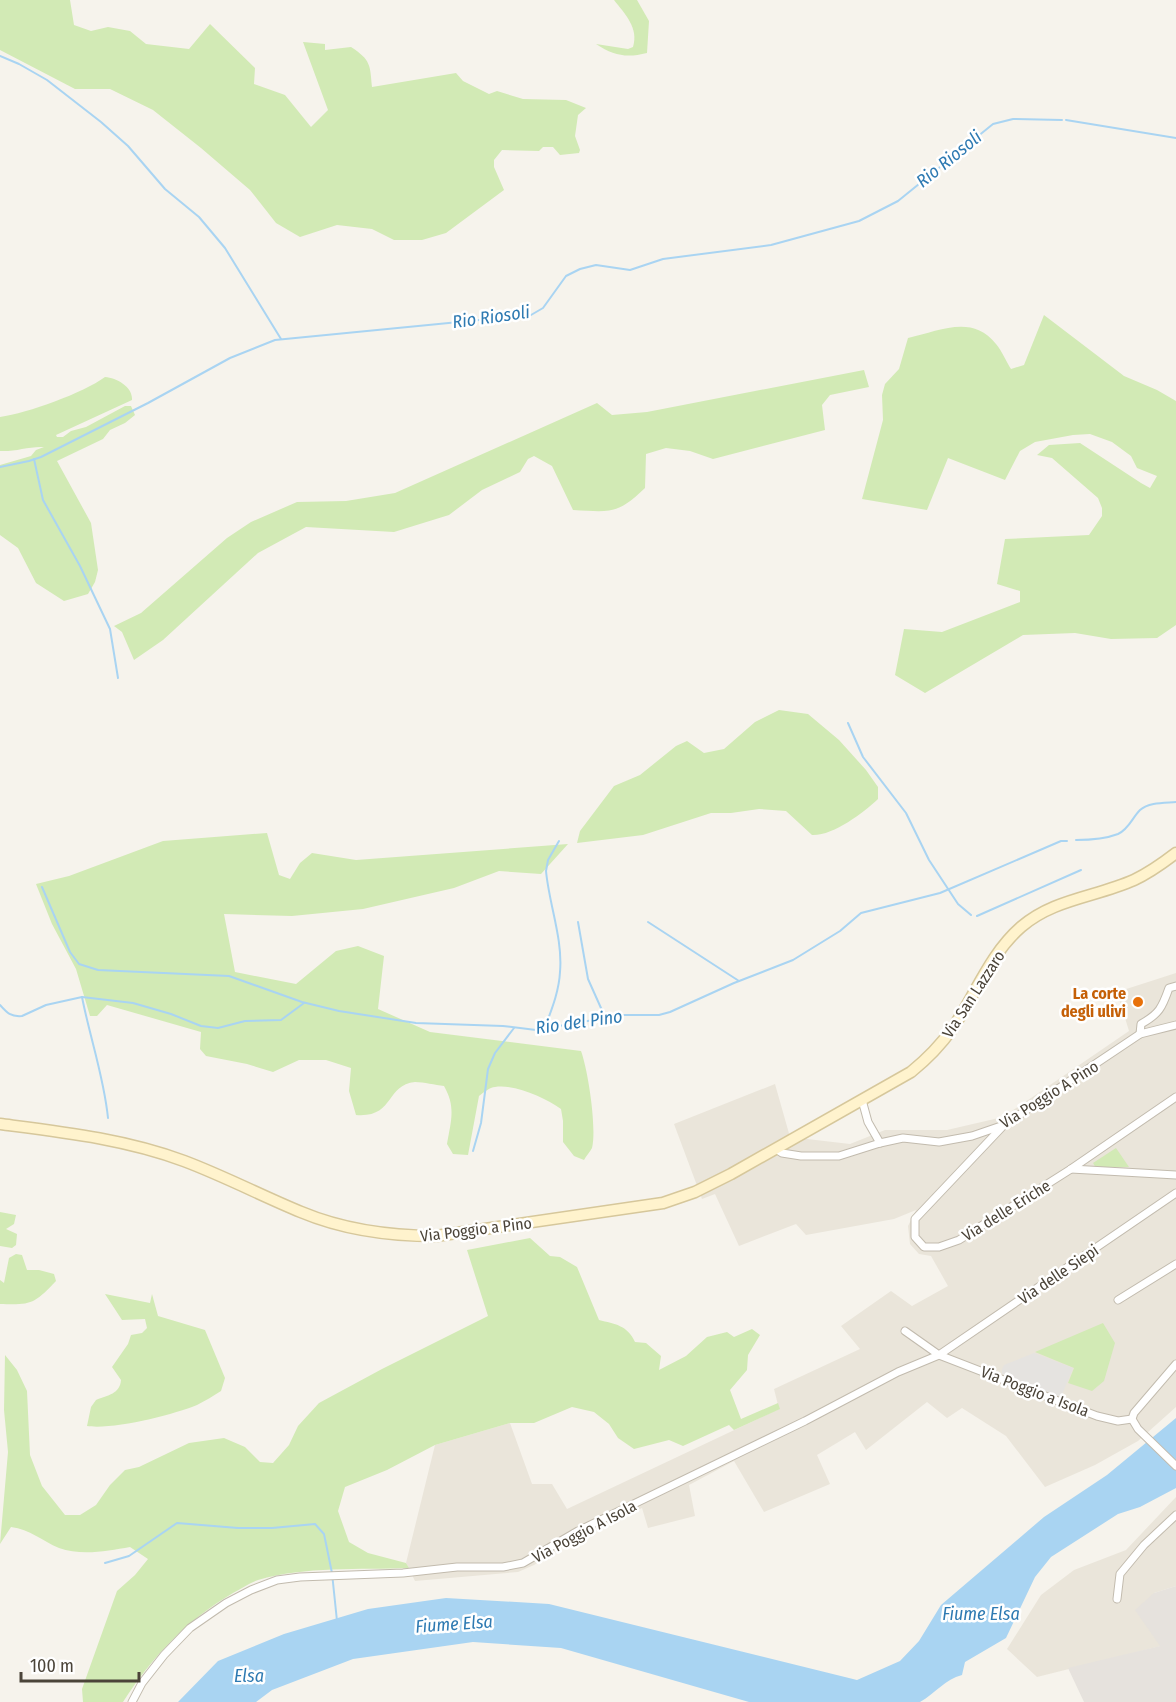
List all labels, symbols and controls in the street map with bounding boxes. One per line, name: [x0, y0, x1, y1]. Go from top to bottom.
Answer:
water label: Rio Riosoli: [912, 126, 987, 192]
water label: Rio Riosoli: [451, 301, 532, 333]
street label: Via San Lazzaro: [938, 947, 1009, 1042]
place label: La corte degli ulivi: [1061, 984, 1126, 1021]
marker: La corte degli ulivi: [1131, 995, 1145, 1009]
water label: Rio del Pino: [534, 1005, 624, 1039]
street label: Via Poggio A Pino: [996, 1056, 1102, 1132]
street label: Via delle Eriche: [959, 1176, 1054, 1245]
street label: Via Poggio a Pino: [419, 1213, 533, 1246]
street label: Via delle Siepi: [1015, 1241, 1102, 1308]
street label: Via Poggio a Isola: [978, 1362, 1092, 1421]
street label: Via Poggio A Isola: [529, 1496, 640, 1567]
water label: Fiume Elsa: [942, 1603, 1020, 1625]
water label: Fiume Elsa: [415, 1610, 493, 1638]
scale bar: [21, 1645, 140, 1683]
text: 100 m: [30, 1655, 74, 1677]
water label: Elsa: [234, 1665, 264, 1687]

